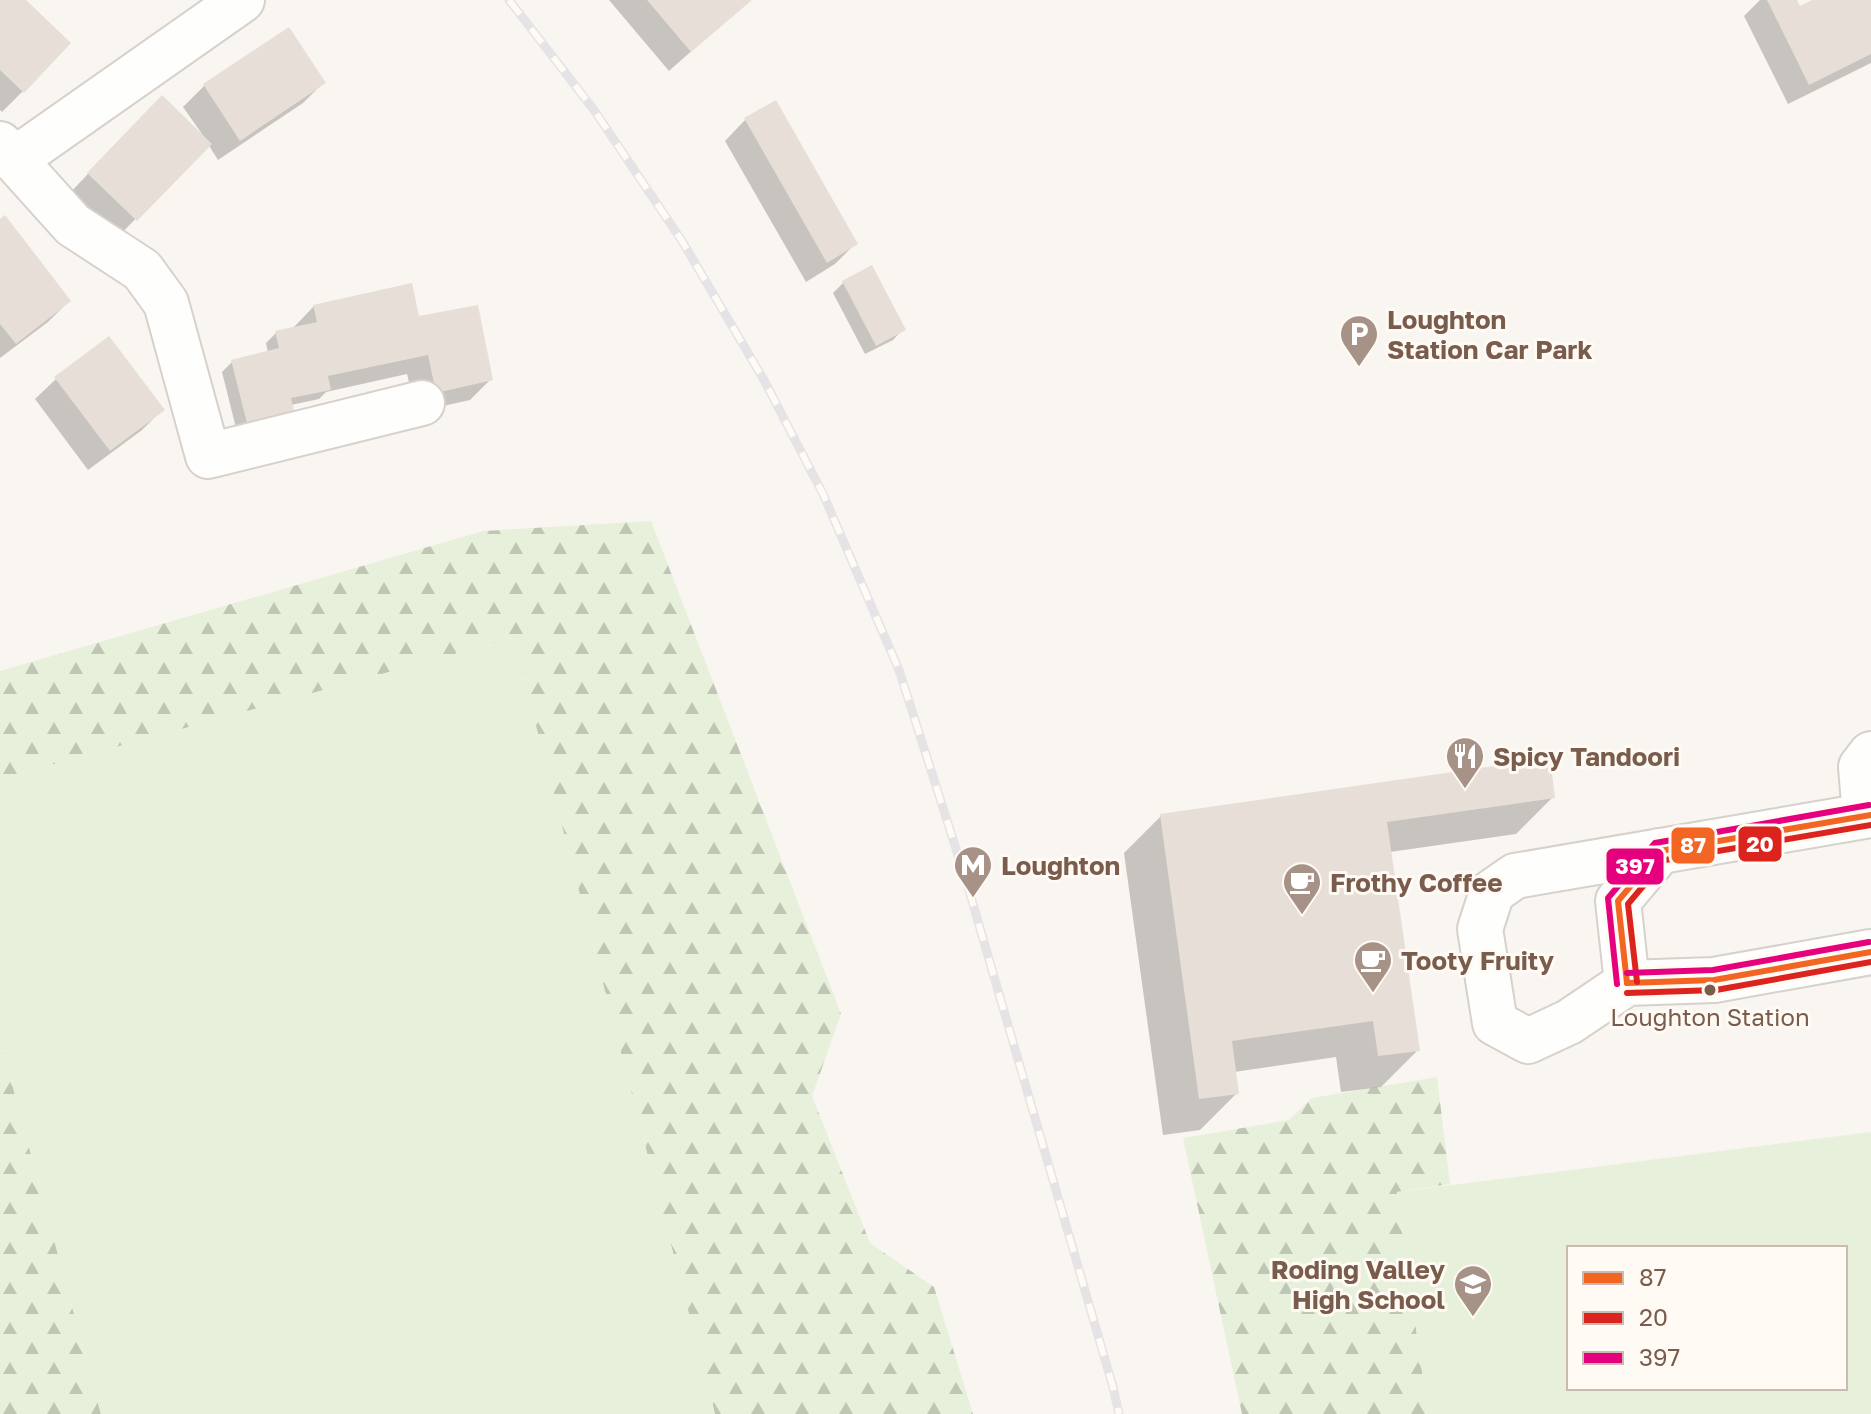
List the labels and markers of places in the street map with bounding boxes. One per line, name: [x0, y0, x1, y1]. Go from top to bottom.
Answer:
place label: Loughton Station Car Park: [1387, 304, 1593, 365]
parking icon: Loughton Station Car Park: [1338, 313, 1380, 368]
restaurant icon: Spicy Tandoori: [1444, 735, 1486, 790]
place label: Spicy Tandoori: [1493, 741, 1680, 772]
metro station icon: Loughton: [952, 844, 994, 899]
place label: Loughton: [1001, 850, 1120, 881]
cafe icon: Frothy Coffee: [1281, 861, 1323, 916]
place label: Frothy Coffee: [1330, 867, 1503, 898]
cafe icon: Tooty Fruity: [1352, 939, 1394, 994]
place label: Tooty Fruity: [1401, 945, 1555, 976]
marker: Loughton Station: [1702, 982, 1718, 998]
place label: Loughton Station: [1610, 1002, 1810, 1031]
place label: Roding Valley High School: [1271, 1254, 1445, 1315]
school or university icon: Roding Valley High School: [1452, 1263, 1494, 1318]

